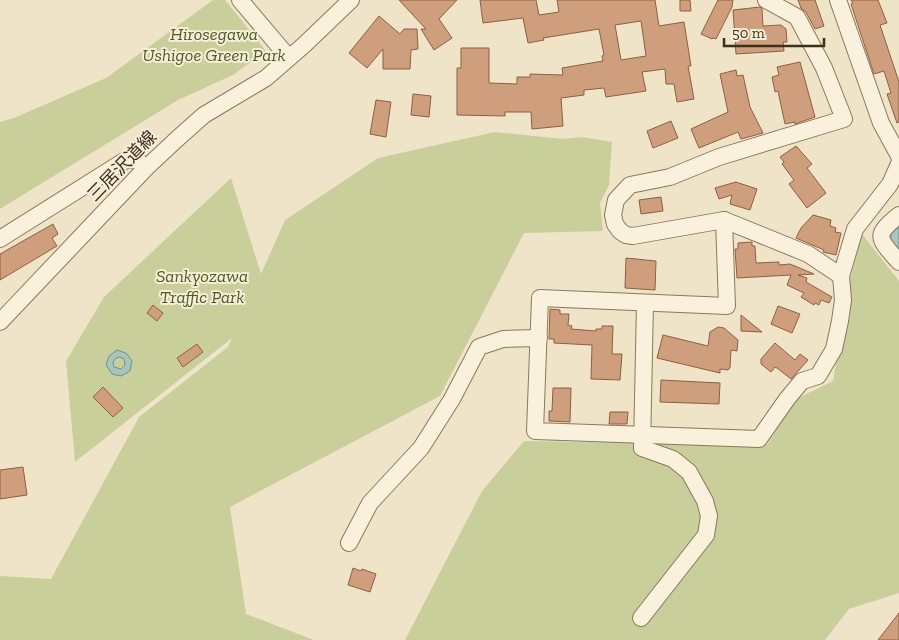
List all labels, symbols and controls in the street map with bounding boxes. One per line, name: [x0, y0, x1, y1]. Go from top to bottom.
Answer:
scale bar: [724, 15, 824, 47]
park label: Hirosegawa Ushigoe Green Park: [142, 23, 286, 66]
text: 50 m: [732, 24, 765, 42]
street label: 三居沢道線: [83, 126, 161, 206]
park label: Sankyozawa Traffic Park: [156, 265, 248, 308]

